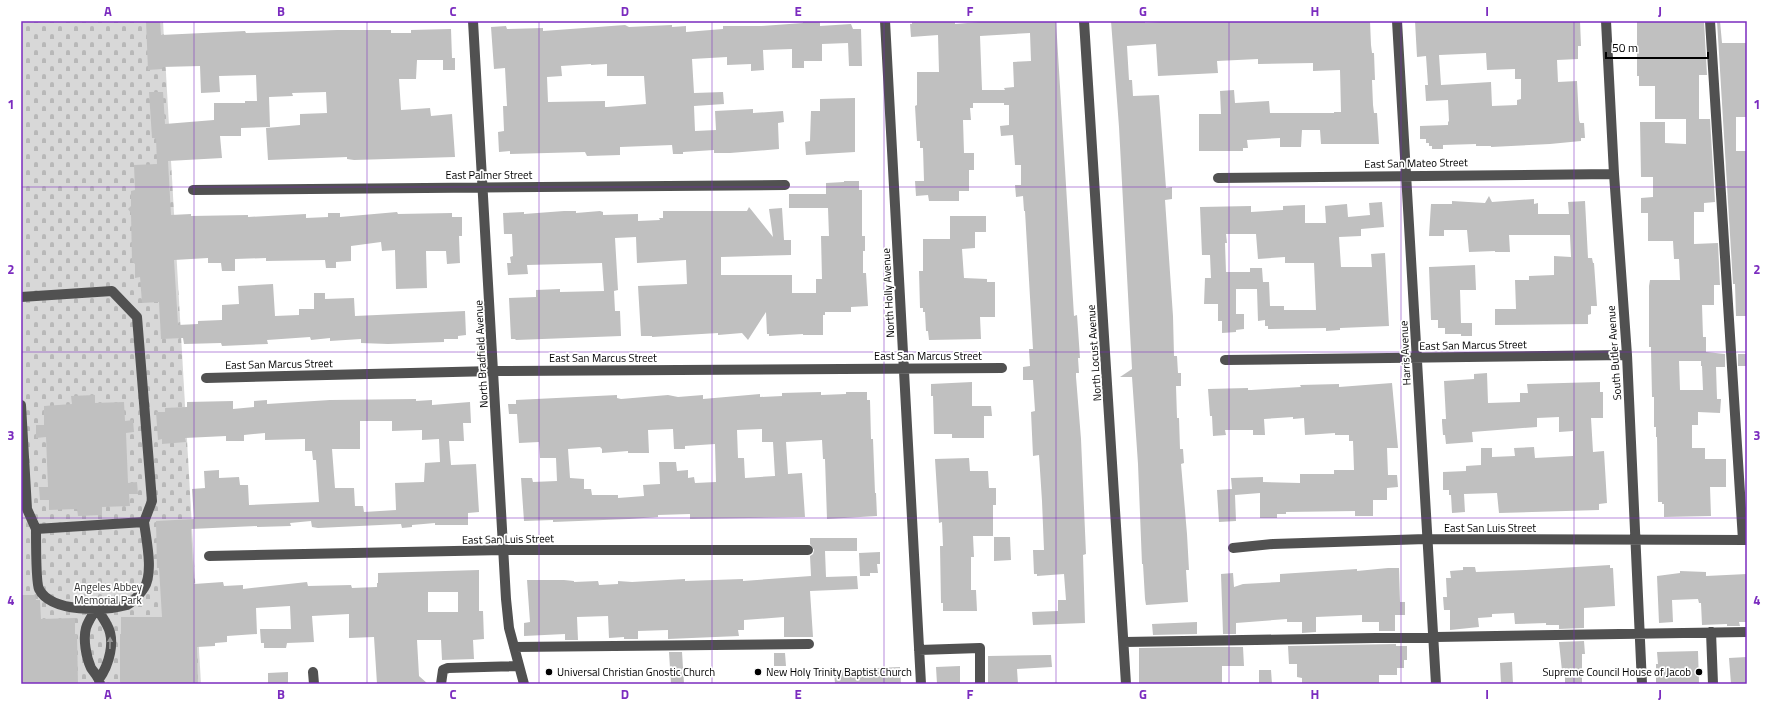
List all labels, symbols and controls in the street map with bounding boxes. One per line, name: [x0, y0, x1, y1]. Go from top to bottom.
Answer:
text: A: [104, 1, 112, 21]
text: B: [277, 1, 285, 21]
text: C: [449, 1, 457, 21]
text: D: [621, 1, 629, 21]
text: E: [794, 1, 802, 21]
text: F: [967, 1, 974, 21]
text: G: [1139, 1, 1147, 21]
text: H: [1311, 1, 1319, 21]
text: I: [1485, 1, 1489, 21]
text: J: [1658, 1, 1662, 21]
scale bar: [1606, 34, 1708, 60]
text: 50 m: [1612, 38, 1638, 57]
text: 1: [7, 94, 15, 114]
text: 1: [1753, 94, 1761, 114]
street label: East San Mateo Street: [1364, 154, 1468, 172]
street label: East Palmer Street: [446, 167, 533, 183]
street label: North Holly Avenue: [878, 247, 898, 338]
text: 2: [7, 259, 15, 279]
text: 2: [1753, 259, 1761, 279]
street label: North Bradfield Avenue: [470, 299, 492, 408]
street label: North Locust Avenue: [1083, 304, 1105, 402]
street label: South Butler Avenue: [1603, 305, 1625, 401]
street label: Harris Avenue: [1395, 320, 1415, 386]
street label: East San Marcus Street: [1419, 336, 1527, 354]
street label: East San Marcus Street: [874, 348, 982, 364]
street label: East San Marcus Street: [549, 350, 657, 366]
street label: East San Marcus Street: [225, 355, 333, 373]
text: 3: [7, 425, 15, 445]
text: 3: [1753, 425, 1761, 445]
street label: East San Luis Street: [1444, 520, 1536, 536]
street label: East San Luis Street: [462, 530, 554, 548]
park label: Angeles Abbey Memorial Park: [74, 579, 143, 608]
text: 4: [7, 590, 15, 610]
text: 4: [1753, 590, 1761, 610]
one-way arrow: [107, 636, 113, 649]
place label: Universal Christian Gnostic Church: [557, 664, 715, 680]
place label: New Holy Trinity Baptist Church: [766, 664, 912, 680]
place label: Supreme Council House of Jacob: [1542, 664, 1691, 680]
marker: Universal Christian Gnostic Church: [544, 667, 554, 677]
marker: New Holy Trinity Baptist Church: [753, 667, 763, 677]
marker: Supreme Council House of Jacob: [1694, 667, 1704, 677]
text: A: [104, 684, 112, 704]
text: B: [277, 684, 285, 704]
text: C: [449, 684, 457, 704]
text: D: [621, 684, 629, 704]
text: E: [794, 684, 802, 704]
text: F: [967, 684, 974, 704]
text: G: [1139, 684, 1147, 704]
text: H: [1311, 684, 1319, 704]
text: I: [1485, 684, 1489, 704]
text: J: [1658, 684, 1662, 704]

